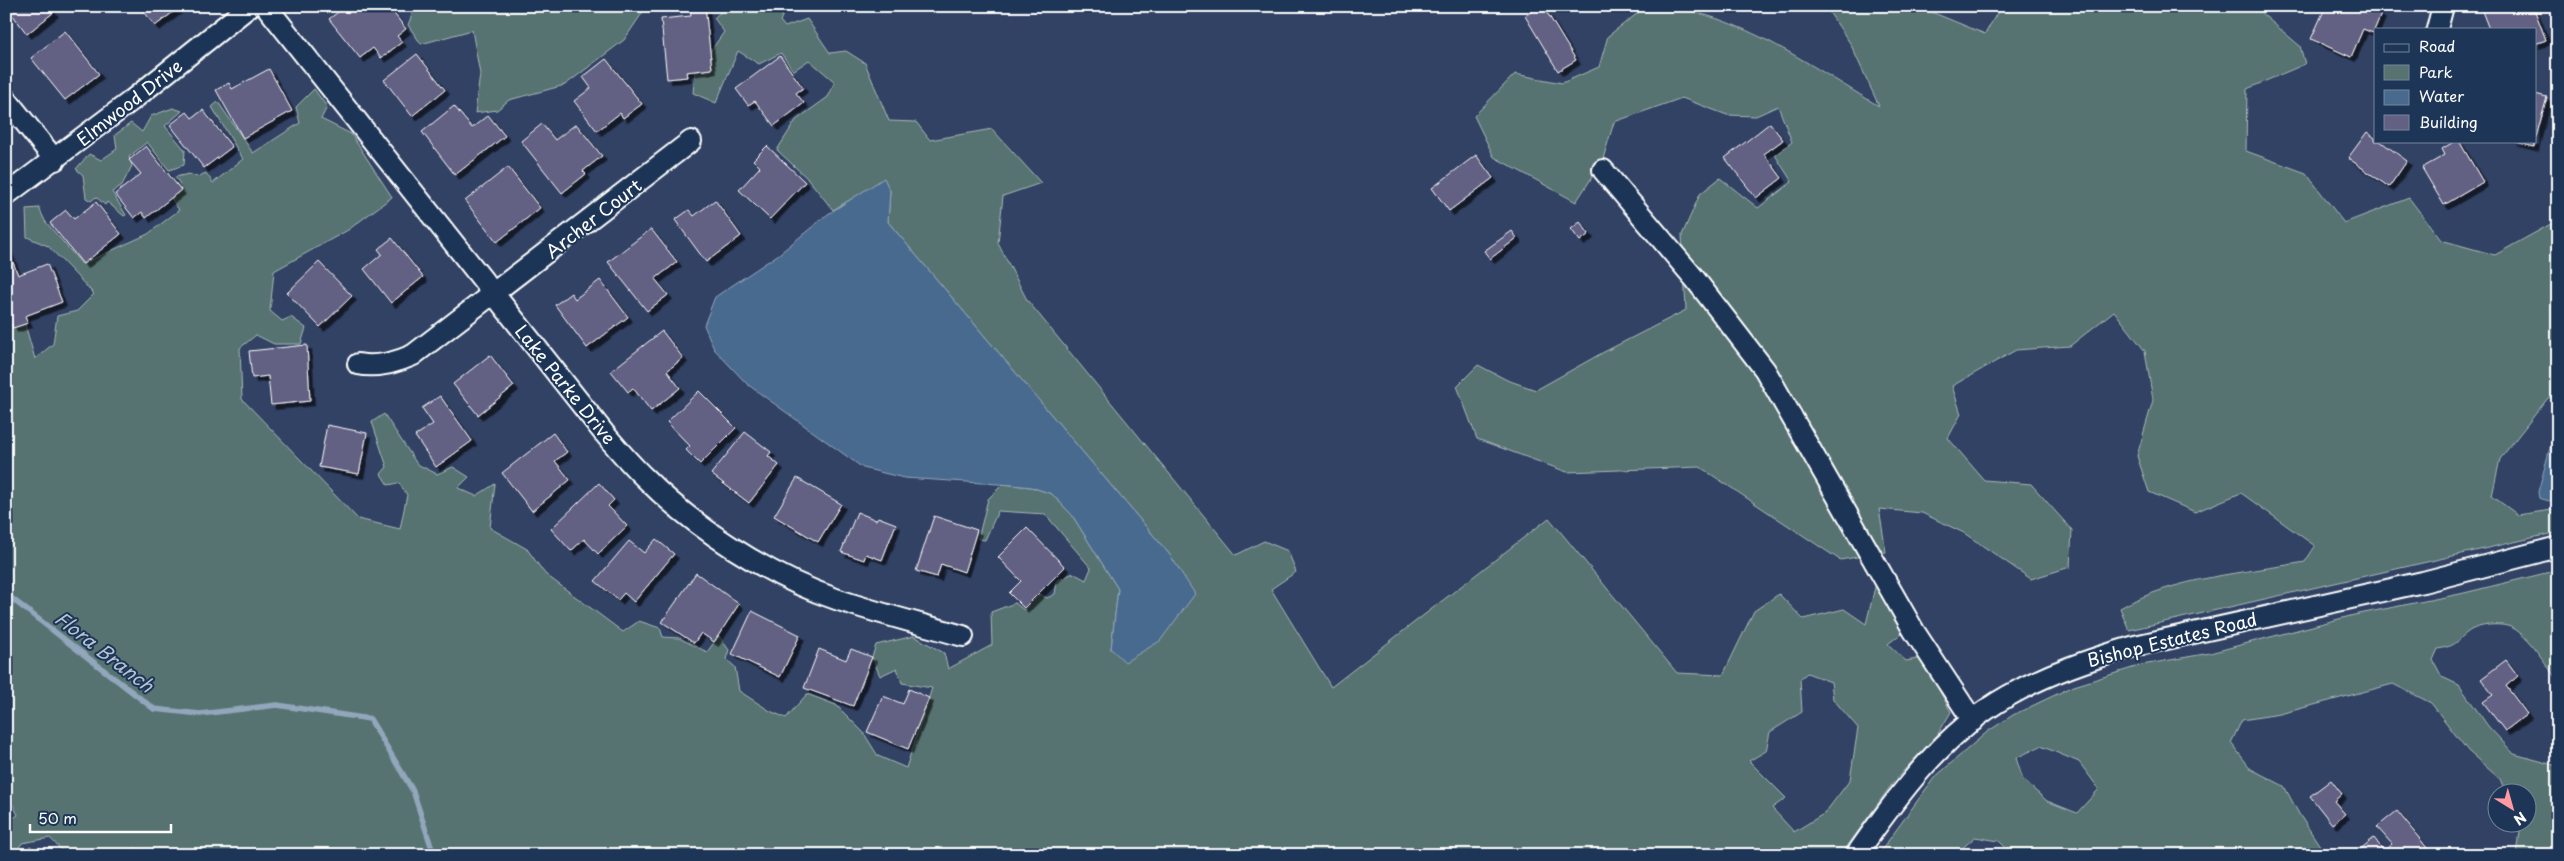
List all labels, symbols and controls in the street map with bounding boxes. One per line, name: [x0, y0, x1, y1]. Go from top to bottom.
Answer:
legend: [2374, 28, 2536, 142]
text: Road: [2419, 34, 2455, 57]
street label: Elmwood Drive: [70, 52, 188, 152]
text: Park: [2419, 60, 2453, 83]
text: Water: [2419, 84, 2464, 107]
text: Building: [2419, 110, 2478, 133]
street label: Archer Court: [539, 172, 647, 264]
street label: Lake Parke Drive: [509, 318, 623, 450]
water label: Flora Branch: [50, 604, 161, 699]
street label: Bishop Estates Road: [2084, 605, 2260, 673]
north arrow: [2486, 784, 2536, 834]
scale bar: [30, 801, 171, 833]
text: 50 m: [38, 806, 77, 829]
text: N: [2509, 807, 2531, 831]

